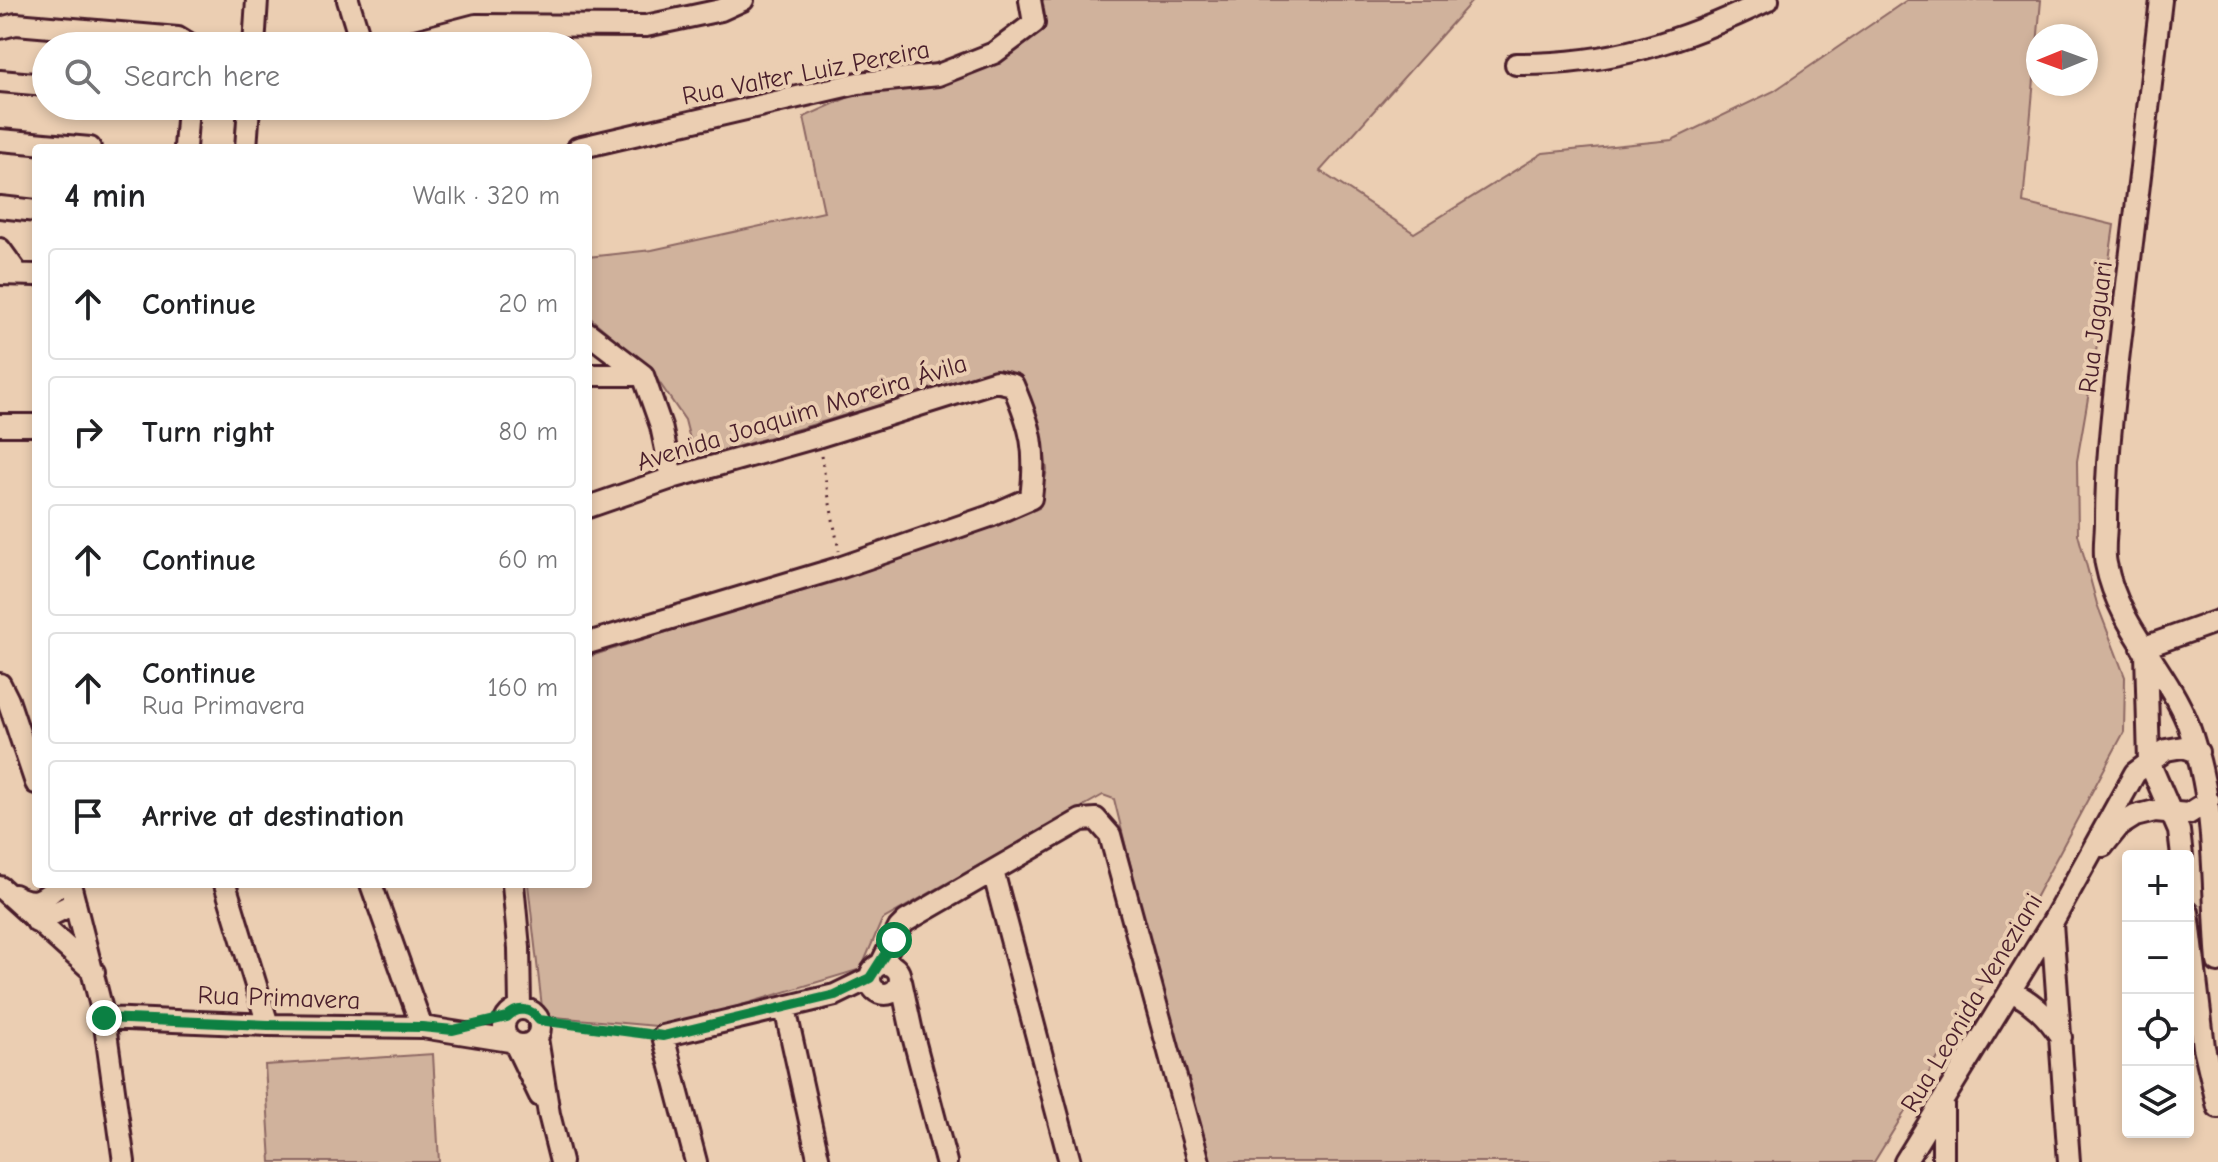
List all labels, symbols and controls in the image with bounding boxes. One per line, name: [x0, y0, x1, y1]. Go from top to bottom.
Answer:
north arrow: [2026, 24, 2098, 96]
search box: [32, 32, 592, 120]
street label: Rua Valter Luiz Pereira: [680, 34, 932, 112]
icon: search: [60, 54, 104, 98]
text: Search here: [124, 59, 280, 94]
text: 4 min: [64, 176, 146, 216]
text: Walk · 320 m: [413, 181, 560, 211]
street label: Rua Jaguari: [2073, 259, 2119, 395]
icon: ahead: [66, 282, 110, 326]
text: Continue: [142, 287, 256, 322]
text: 20 m: [498, 289, 558, 319]
street label: Avenida Joaquim Moreira Ávila: [633, 347, 971, 478]
icon: right: [66, 410, 110, 454]
text: Turn right: [142, 415, 274, 450]
text: 80 m: [499, 417, 558, 447]
icon: ahead: [66, 538, 110, 582]
text: Continue: [142, 543, 256, 578]
text: 60 m: [498, 545, 558, 575]
text: Continue: [142, 656, 256, 691]
icon: ahead: [66, 666, 110, 710]
text: 160 m: [488, 673, 558, 703]
text: Rua Primavera: [142, 691, 305, 721]
icon: arrive: [66, 794, 110, 838]
text: Arrive at destination: [142, 799, 404, 834]
map controls: [2122, 850, 2194, 1138]
button: +: [2122, 850, 2194, 922]
street label: Rua Leonida Veneziani: [1895, 888, 2049, 1118]
route start: [876, 922, 912, 958]
button: −: [2122, 922, 2194, 994]
street label: Rua Primavera: [197, 980, 361, 1016]
button: locate: [2122, 994, 2194, 1066]
route end: [86, 1000, 122, 1036]
button: layers: [2122, 1066, 2194, 1138]

